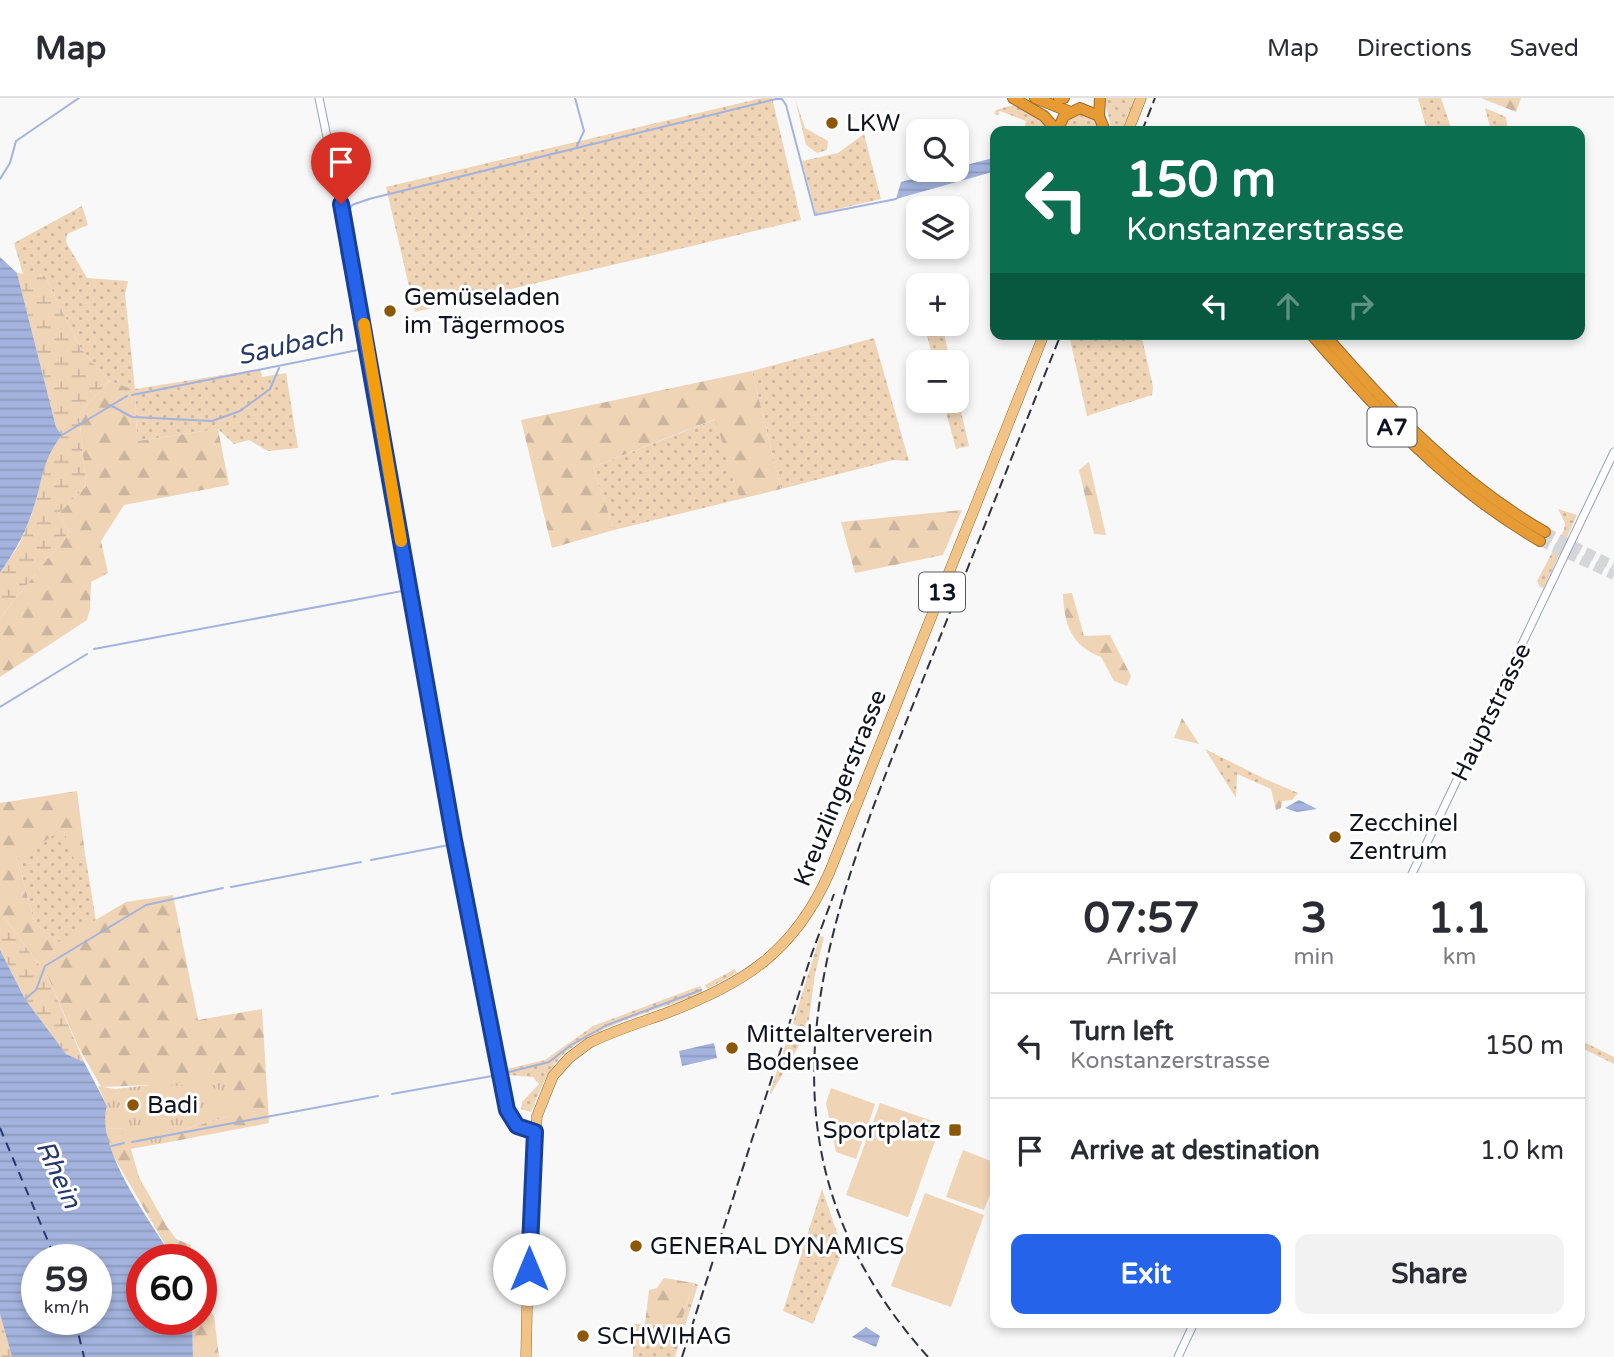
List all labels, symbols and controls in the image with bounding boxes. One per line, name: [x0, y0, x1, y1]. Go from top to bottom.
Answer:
text: Map: [35, 29, 106, 68]
text: Map: [1267, 34, 1319, 63]
text: Directions: [1357, 34, 1472, 63]
text: Saved: [1510, 34, 1579, 63]
place label: LKW: [846, 109, 900, 138]
marker: LKW: [824, 115, 840, 131]
map controls: [906, 119, 969, 413]
button: search: [906, 119, 969, 182]
pin: [311, 132, 371, 204]
icon: arrive: [322, 143, 360, 181]
text: 150 m: [1126, 151, 1276, 210]
icon: left: [1011, 154, 1102, 245]
button: layers: [906, 196, 969, 259]
text: Konstanzerstrasse: [1126, 211, 1404, 249]
button: +: [906, 273, 969, 336]
place label: Gemüseladen im Tägermoos: [404, 283, 565, 340]
icon: left: [1196, 287, 1234, 325]
icon: ahead: [1269, 287, 1307, 325]
icon: right: [1342, 287, 1380, 325]
marker: Gemüseladen im Tägermoos: [382, 303, 398, 319]
water label: Saubach: [234, 317, 347, 372]
button: −: [906, 350, 969, 413]
road number: A7: [1368, 408, 1416, 446]
road number: 13: [919, 572, 965, 612]
street label: Hauptstrasse: [1445, 638, 1537, 786]
street label: Kreuzlingerstrasse: [788, 686, 893, 891]
place label: Zecchinel Zentrum: [1349, 809, 1458, 866]
marker: Zecchinel Zentrum: [1327, 829, 1343, 845]
text: 07:57: [1084, 893, 1200, 944]
text: 3: [1301, 893, 1327, 944]
text: 1.1: [1428, 893, 1491, 944]
text: Arrival: [1106, 943, 1177, 971]
text: min: [1293, 943, 1334, 971]
text: km: [1443, 943, 1476, 971]
text: Turn left: [1070, 1016, 1173, 1047]
place label: Mittelalterverein Bodensee: [746, 1020, 933, 1077]
icon: left: [1011, 1027, 1049, 1065]
text: 150 m: [1484, 1030, 1564, 1061]
marker: Mittelalterverein Bodensee: [724, 1040, 740, 1056]
text: Konstanzerstrasse: [1070, 1047, 1270, 1075]
place label: Badi: [147, 1091, 198, 1120]
marker: Badi: [125, 1097, 141, 1113]
place label: Sportplatz: [823, 1116, 941, 1145]
marker: Sportplatz: [947, 1122, 963, 1138]
icon: arrive: [1011, 1132, 1049, 1170]
water label: Rhein: [29, 1135, 88, 1214]
text: Arrive at destination: [1070, 1135, 1320, 1166]
text: 1.0 km: [1480, 1135, 1564, 1166]
position arrow: [492, 1232, 566, 1306]
place label: GENERAL DYNAMICS: [650, 1232, 904, 1261]
button: Exit: [1011, 1234, 1281, 1314]
button: Share: [1295, 1234, 1564, 1314]
marker: GENERAL DYNAMICS: [628, 1238, 644, 1254]
speed limit sign: 60: [126, 1244, 217, 1335]
text: 59: [45, 1259, 88, 1301]
text: km/h: [44, 1296, 89, 1318]
place label: SCHWIHAG: [597, 1322, 732, 1351]
marker: SCHWIHAG: [575, 1328, 591, 1344]

